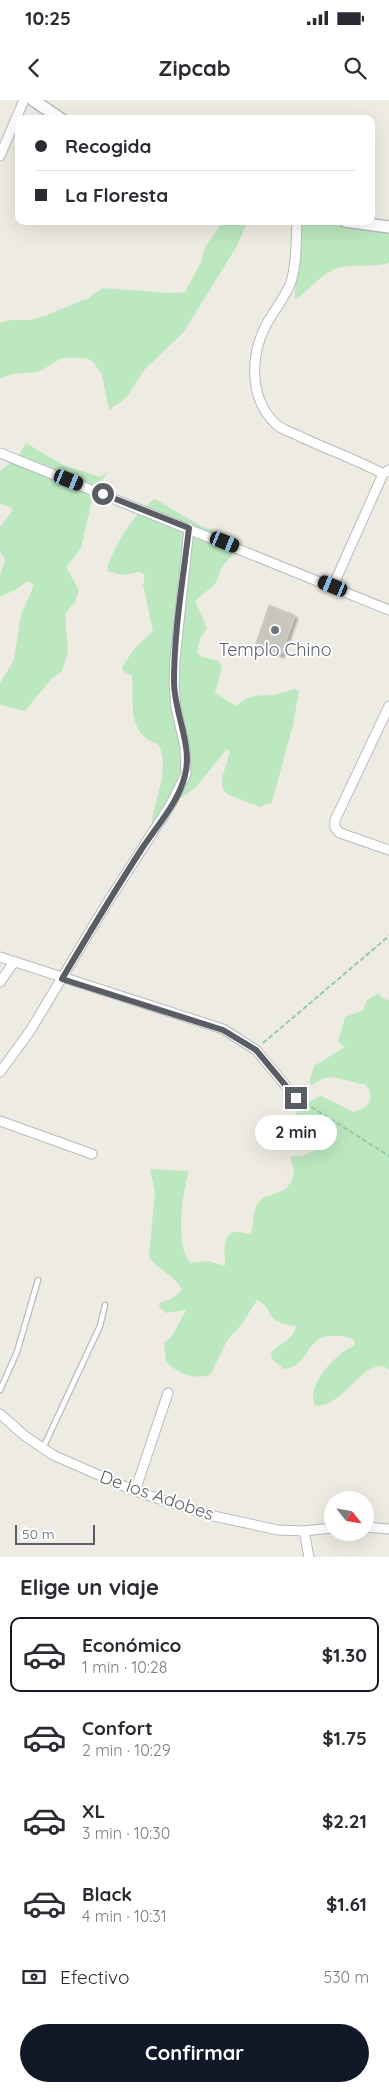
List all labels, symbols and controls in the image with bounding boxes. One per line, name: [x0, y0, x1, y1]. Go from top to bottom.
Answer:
text: 10:25: [25, 6, 71, 30]
icon: back: [20, 54, 48, 82]
text: Zipcab: [158, 54, 231, 82]
icon: search: [341, 54, 369, 82]
text: Recogida: [65, 134, 151, 158]
text: La Floresta: [65, 183, 168, 207]
car: [52, 467, 85, 493]
route start: [92, 483, 114, 505]
car: [208, 529, 241, 555]
car: [316, 573, 349, 599]
marker: Templo Chino: [269, 624, 281, 636]
place label: Templo Chino: [218, 638, 332, 661]
route end: [285, 1087, 307, 1109]
callout: 2 min: [255, 1116, 337, 1150]
text: 2 min: [275, 1122, 317, 1142]
street label: De los Adobes: [97, 1465, 217, 1525]
north arrow: [324, 1491, 374, 1541]
map controls: [324, 1491, 374, 1541]
scale bar: [15, 1522, 95, 1545]
text: 50 m: [22, 1525, 55, 1543]
text: Elige un viaje: [20, 1573, 159, 1601]
icon: car: [22, 1632, 67, 1677]
text: Económico: [82, 1633, 181, 1657]
text: $1.30: [322, 1643, 367, 1667]
text: 1 min · 10:28: [82, 1657, 167, 1677]
icon: car: [22, 1715, 67, 1760]
text: Confort: [82, 1716, 153, 1740]
text: $1.75: [322, 1726, 367, 1750]
text: 2 min · 10:29: [82, 1740, 171, 1760]
icon: car: [22, 1798, 67, 1843]
text: XL: [82, 1799, 105, 1823]
text: $2.21: [322, 1809, 367, 1833]
text: 3 min · 10:30: [82, 1823, 170, 1843]
icon: car: [22, 1881, 67, 1926]
text: Black: [82, 1882, 132, 1906]
text: $1.61: [326, 1892, 367, 1916]
text: 4 min · 10:31: [82, 1906, 167, 1926]
icon: cash: [20, 1963, 48, 1991]
text: Efectivo: [60, 1965, 129, 1989]
text: 530 m: [323, 1967, 369, 1987]
button: Confirmar: [20, 2024, 369, 2082]

